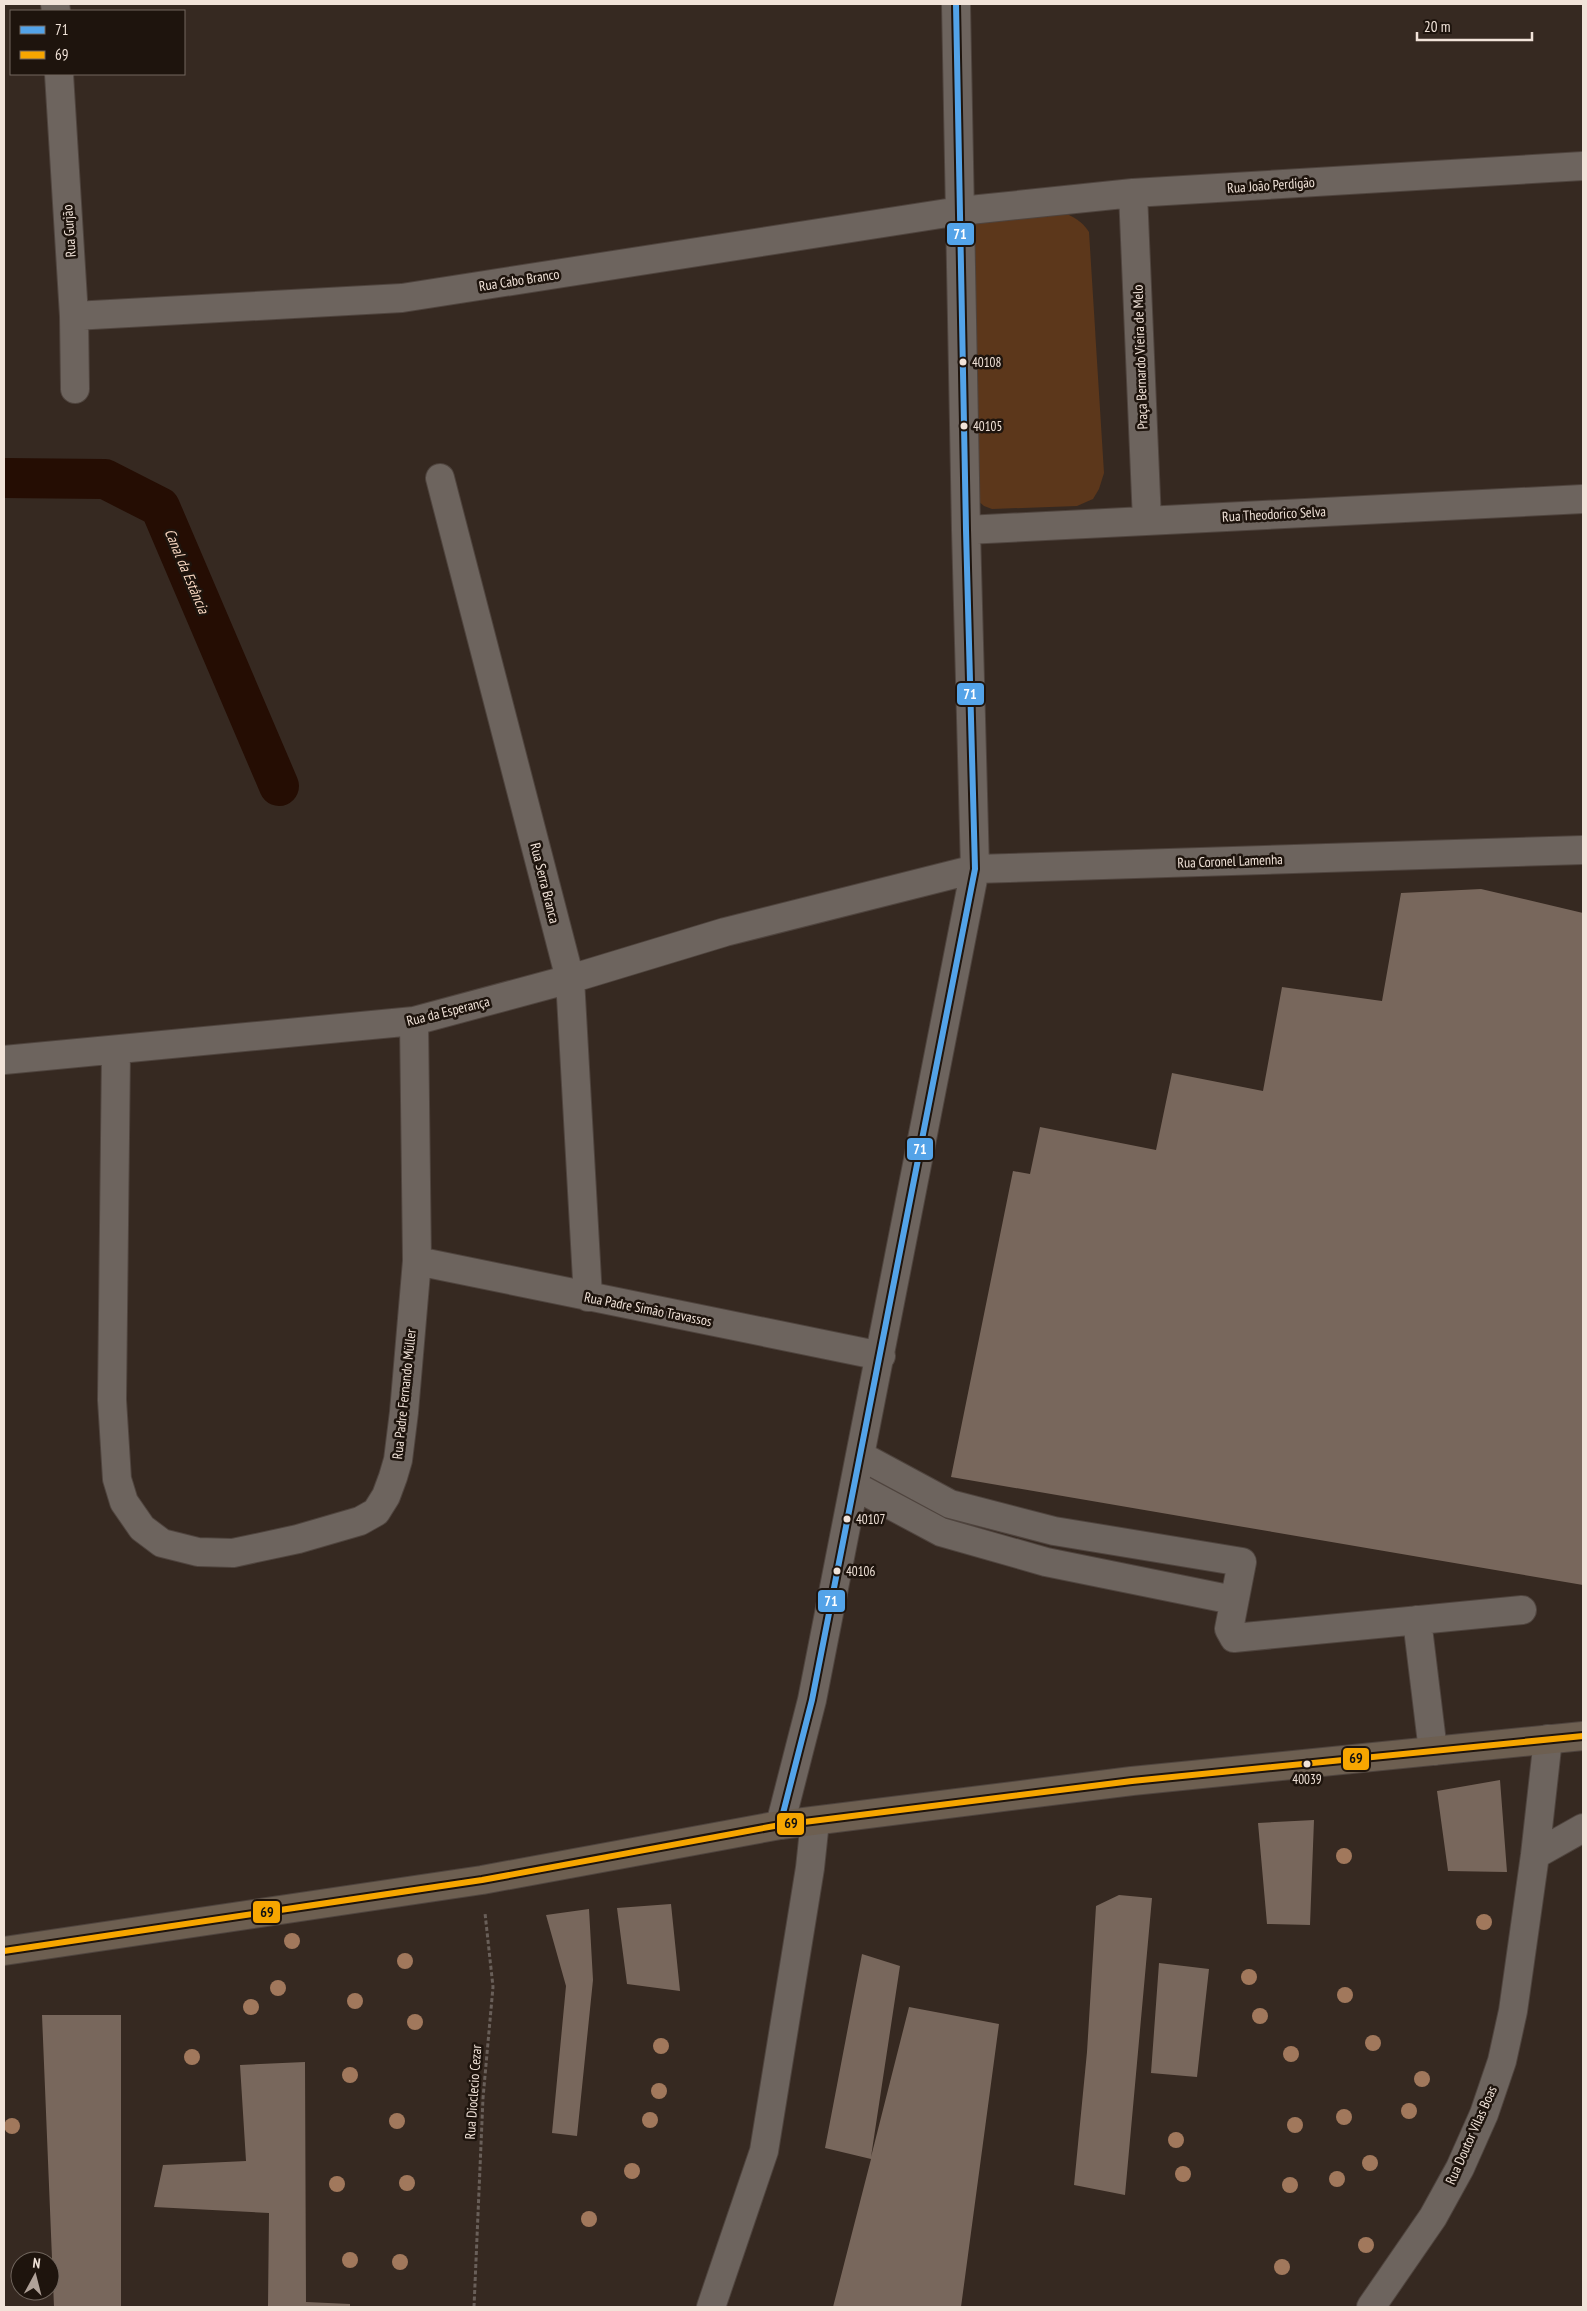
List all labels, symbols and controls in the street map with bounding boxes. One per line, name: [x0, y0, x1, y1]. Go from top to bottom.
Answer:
legend: [10, 10, 185, 75]
scale bar: [1417, 10, 1532, 42]
text: 20 m: [1424, 17, 1450, 36]
text: 71: [55, 20, 69, 39]
text: 69: [55, 45, 69, 64]
street label: Rua João Perdigão: [1227, 173, 1315, 197]
street label: Rua Gurjão: [58, 204, 80, 258]
line badge: 71: [946, 222, 975, 246]
text: 71: [953, 225, 967, 243]
street label: Rua Cabo Branco: [477, 265, 561, 295]
street label: Praça Bernardo Vieira de Melo: [1128, 284, 1152, 430]
place label: 40108: [972, 354, 1001, 371]
marker: 40108: [958, 357, 968, 367]
place label: 40105: [973, 418, 1002, 435]
marker: 40105: [959, 421, 969, 431]
street label: Rua Theodorico Selva: [1222, 502, 1326, 526]
water label: Canal da Estância: [161, 526, 214, 617]
line badge: 71: [956, 682, 985, 706]
text: 71: [963, 685, 977, 703]
street label: Rua Serra Branca: [526, 841, 564, 925]
street label: Rua Coronel Lamenha: [1177, 850, 1283, 872]
street label: Rua da Esperança: [405, 992, 491, 1030]
line badge: 71: [906, 1137, 934, 1161]
text: 71: [913, 1140, 927, 1158]
street label: Rua Padre Simão Travassos: [583, 1288, 714, 1330]
street label: Rua Padre Fernando Müller: [388, 1328, 420, 1460]
place label: 40107: [856, 1511, 885, 1528]
marker: 40107: [842, 1514, 852, 1524]
place label: 40106: [846, 1563, 875, 1580]
marker: 40106: [832, 1566, 842, 1576]
line badge: 71: [817, 1589, 846, 1613]
text: 71: [824, 1592, 838, 1610]
line badge: 69: [1342, 1747, 1370, 1771]
text: 69: [1349, 1749, 1363, 1767]
marker: 40039: [1302, 1759, 1312, 1769]
place label: 40039: [1292, 1771, 1322, 1788]
line badge: 69: [776, 1812, 805, 1836]
text: 69: [784, 1814, 798, 1832]
line badge: 69: [252, 1900, 281, 1924]
text: 69: [260, 1903, 274, 1921]
street label: Rua Dioclecio Cezar: [461, 2044, 485, 2140]
street label: Rua Doutor Vilas Boas: [1441, 2083, 1501, 2187]
north arrow: [10, 2251, 60, 2301]
text: N: [32, 2254, 41, 2272]

